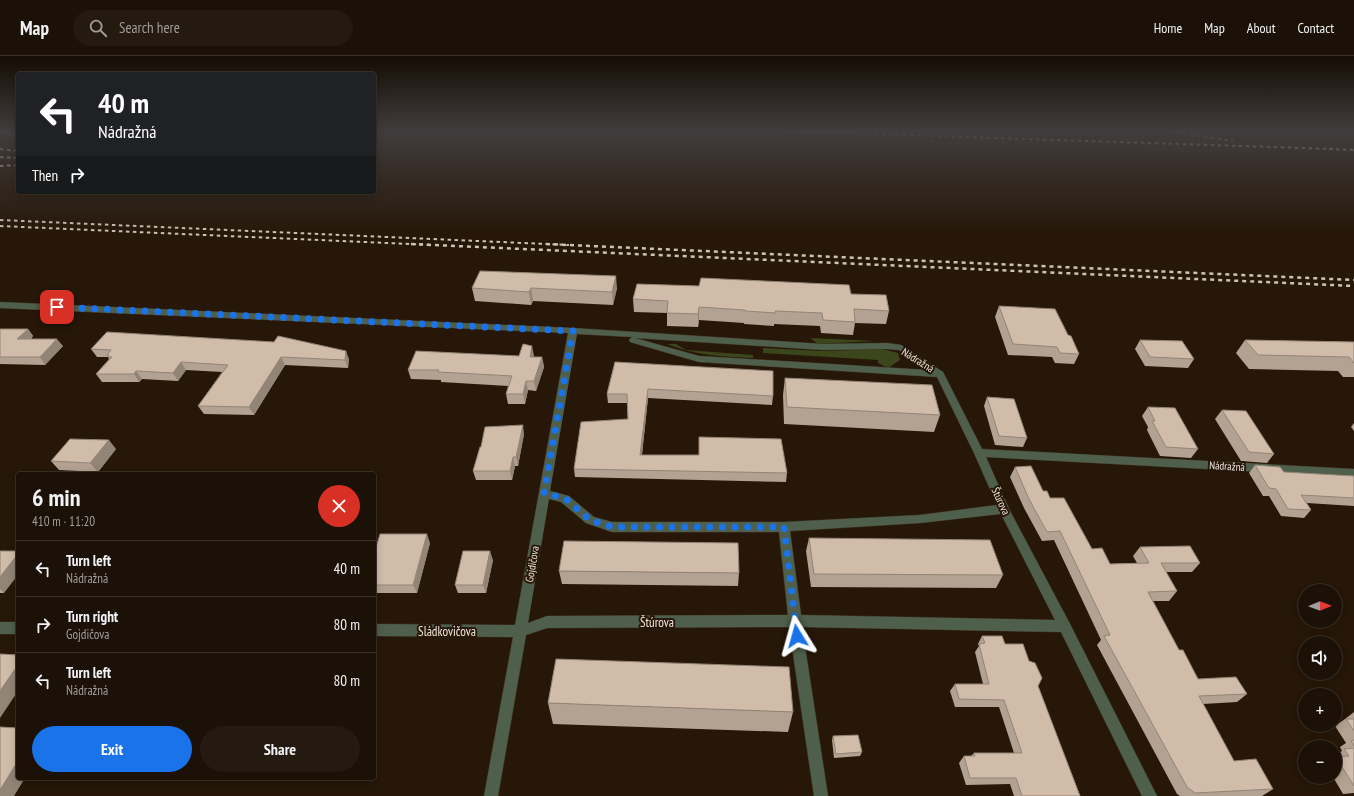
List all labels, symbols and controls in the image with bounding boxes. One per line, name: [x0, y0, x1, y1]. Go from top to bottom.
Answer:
search box: [73, 10, 353, 46]
text: Map: [20, 16, 49, 40]
icon: search: [87, 17, 109, 39]
text: Search here: [119, 18, 180, 37]
text: Home: [1154, 19, 1182, 37]
text: Map: [1204, 19, 1225, 37]
text: About: [1247, 19, 1276, 37]
text: Contact: [1298, 19, 1334, 37]
text: 40 m: [98, 84, 149, 121]
icon: left: [32, 88, 84, 140]
text: Nádražná: [98, 120, 156, 143]
icon: right: [66, 164, 88, 186]
text: Then: [32, 166, 58, 185]
pin: [40, 290, 74, 324]
icon: arrive: [46, 296, 68, 318]
street label: Nádražná: [899, 345, 937, 375]
street label: Nádražná: [1209, 458, 1245, 474]
text: 6 min: [32, 482, 80, 513]
button: close: [318, 485, 360, 527]
street label: Štúrova: [989, 485, 1013, 517]
text: 410 m · 11:20: [32, 513, 95, 530]
street label: Gojdičova: [522, 545, 542, 583]
text: Turn left: [66, 551, 111, 570]
icon: left: [32, 558, 54, 580]
text: 40 m: [334, 559, 360, 578]
text: Nádražná: [66, 570, 108, 587]
north arrow: [1298, 584, 1342, 628]
map controls: [1298, 584, 1342, 784]
text: Turn right: [66, 607, 118, 626]
icon: right: [32, 614, 54, 636]
street label: Štúrova: [640, 614, 674, 631]
text: 80 m: [334, 615, 360, 634]
position arrow: [776, 615, 818, 657]
street label: Sládkovičova: [418, 623, 476, 640]
text: Gojdičova: [66, 626, 109, 643]
button: sound: [1298, 636, 1342, 680]
text: Turn left: [66, 663, 111, 682]
icon: left: [32, 670, 54, 692]
text: 80 m: [334, 671, 360, 690]
text: Nádražná: [66, 682, 108, 699]
button: +: [1298, 688, 1342, 732]
button: Exit: [32, 726, 192, 772]
button: Share: [200, 726, 360, 772]
button: −: [1298, 740, 1342, 784]

